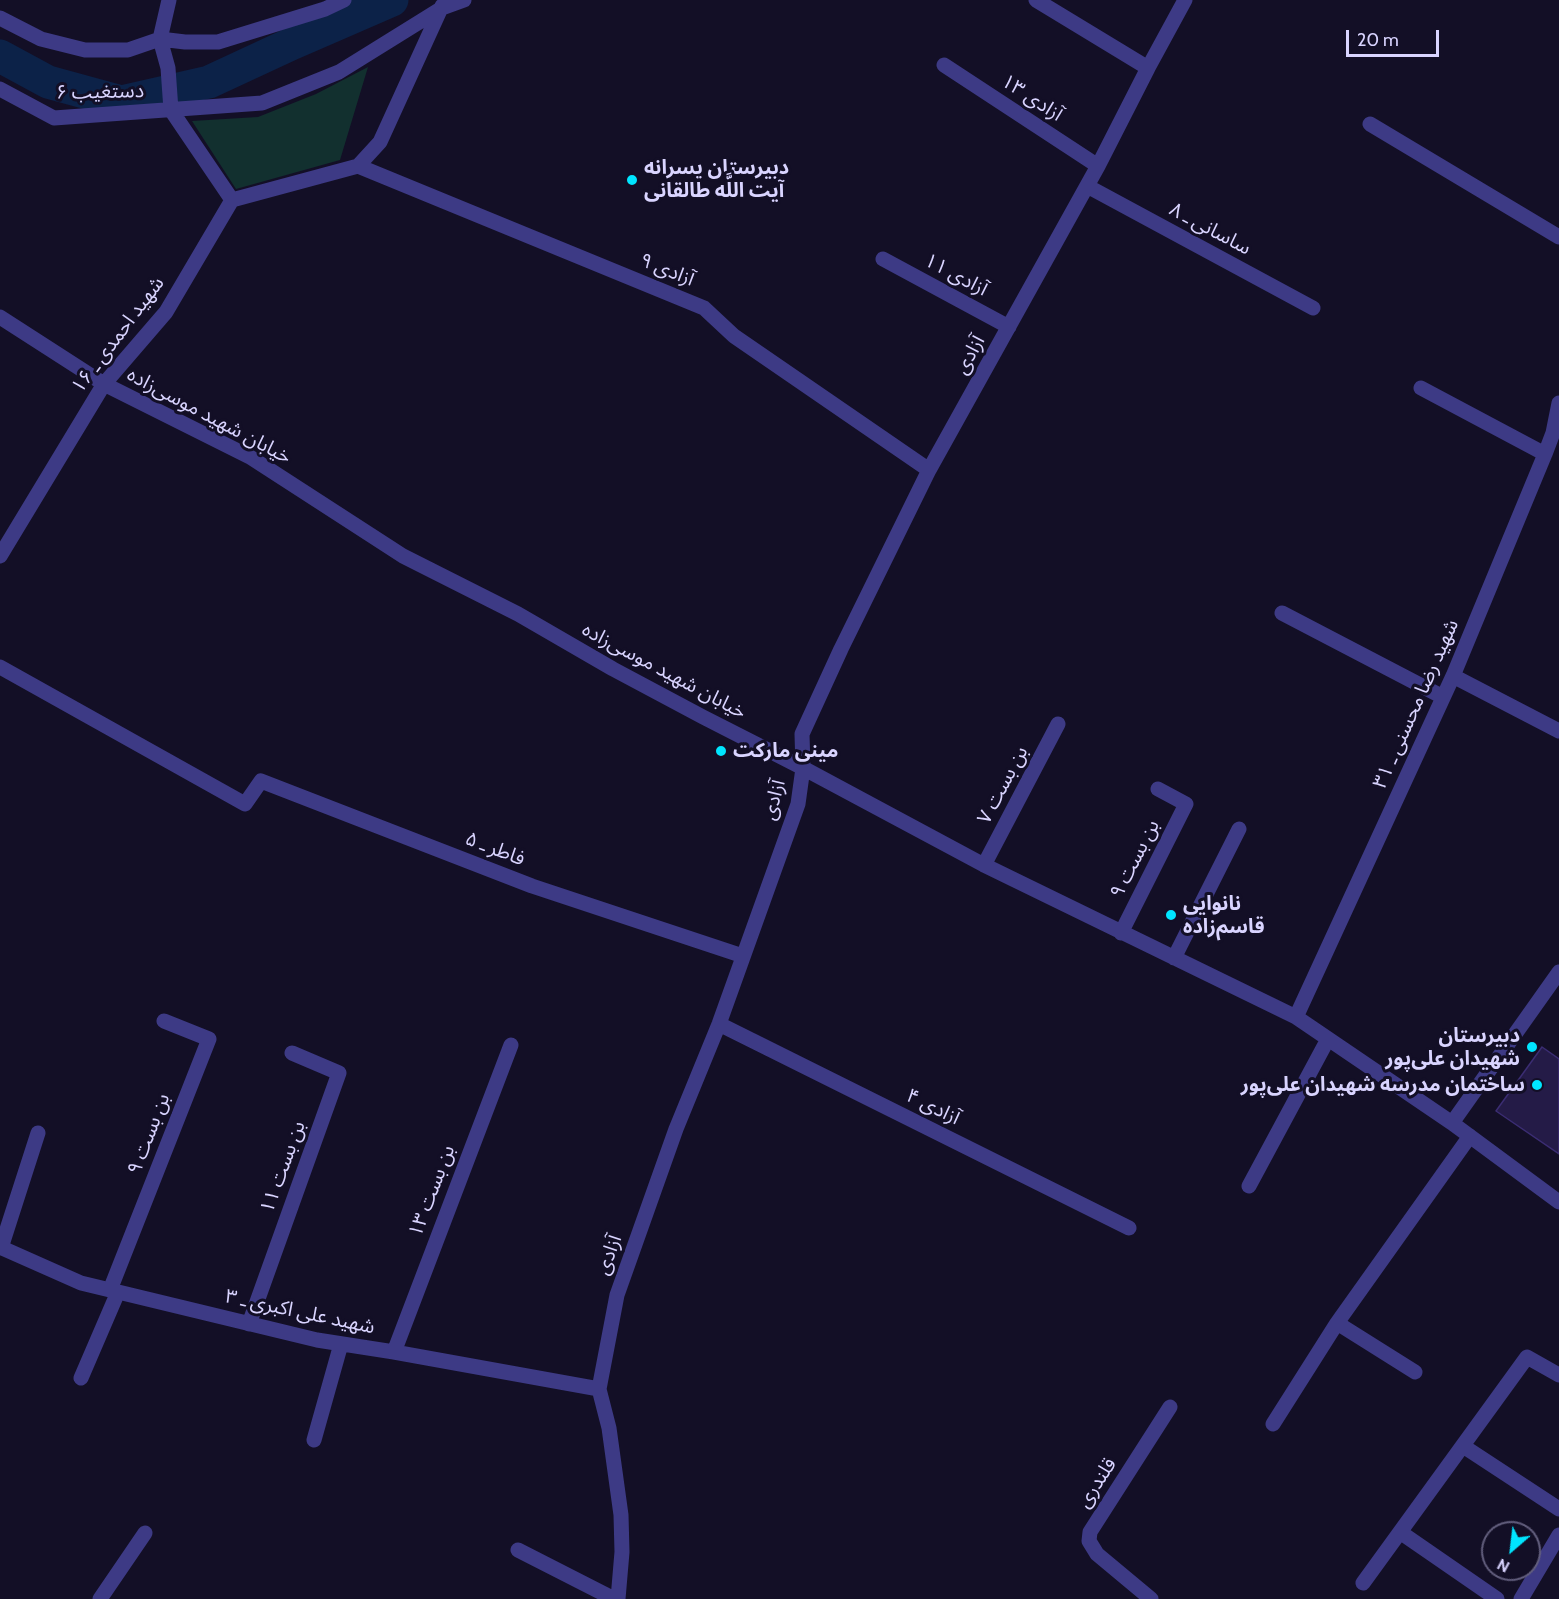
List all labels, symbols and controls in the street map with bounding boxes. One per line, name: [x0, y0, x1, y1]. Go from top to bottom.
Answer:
scale bar: [1349, 18, 1442, 56]
text: 20 m: [1357, 29, 1399, 51]
street label: آزادی ۱۳: [997, 69, 1067, 127]
street label: دستغیب ۶: [56, 79, 144, 105]
place label: دبیرستان پسرانه آیت اللَّه طالقانی: [644, 156, 789, 203]
marker: دبیرستان پسرانه آیت اللَّه طالقانی: [625, 173, 639, 187]
street label: ساسانی ـ ۸: [1165, 198, 1255, 260]
street label: آزادی ۹: [636, 248, 698, 292]
street label: آزادی ۱۱: [920, 248, 992, 302]
street label: شهید احمدی ـ ۱۶: [66, 272, 170, 398]
street label: آزادی: [950, 331, 990, 379]
street label: خیابان شهید موسی‌زاده: [123, 363, 295, 469]
street label: شهید رضا محسنی ـ ۳۱: [1368, 616, 1464, 792]
street label: خیابان شهید موسی‌زاده: [578, 618, 750, 724]
place label: مینی مارکت: [733, 739, 838, 763]
street label: بن بست ۷: [973, 742, 1033, 828]
marker: مینی مارکت: [714, 744, 728, 758]
street label: آزادی: [757, 777, 791, 823]
street label: بن بست ۹: [1105, 816, 1165, 902]
street label: فاطر ـ ۵: [462, 827, 528, 871]
place label: نانوایی قاسم‌زاده: [1183, 892, 1265, 939]
marker: نانوایی قاسم‌زاده: [1164, 908, 1178, 922]
place label: دبیرستان شهیدان علی‌پور: [1385, 1024, 1520, 1071]
marker: دبیرستان شهیدان علی‌پور: [1525, 1040, 1539, 1054]
place label: ساختمان مدرسه شهیدان علی‌پور: [1241, 1073, 1525, 1097]
marker: ساختمان مدرسه شهیدان علی‌پور: [1530, 1078, 1544, 1092]
street label: آزادی ۴: [902, 1084, 964, 1130]
street label: بن بست ۹: [123, 1090, 175, 1178]
street label: بن بست ۱۱: [255, 1118, 311, 1216]
street label: بن بست ۱۳: [404, 1142, 460, 1240]
street label: آزادی: [591, 1232, 627, 1278]
street label: شهید علی اکبری ـ ۳: [223, 1284, 377, 1340]
street label: قلندری: [1072, 1453, 1122, 1513]
north arrow: [1481, 1521, 1541, 1581]
text: N: [1494, 1555, 1513, 1577]

